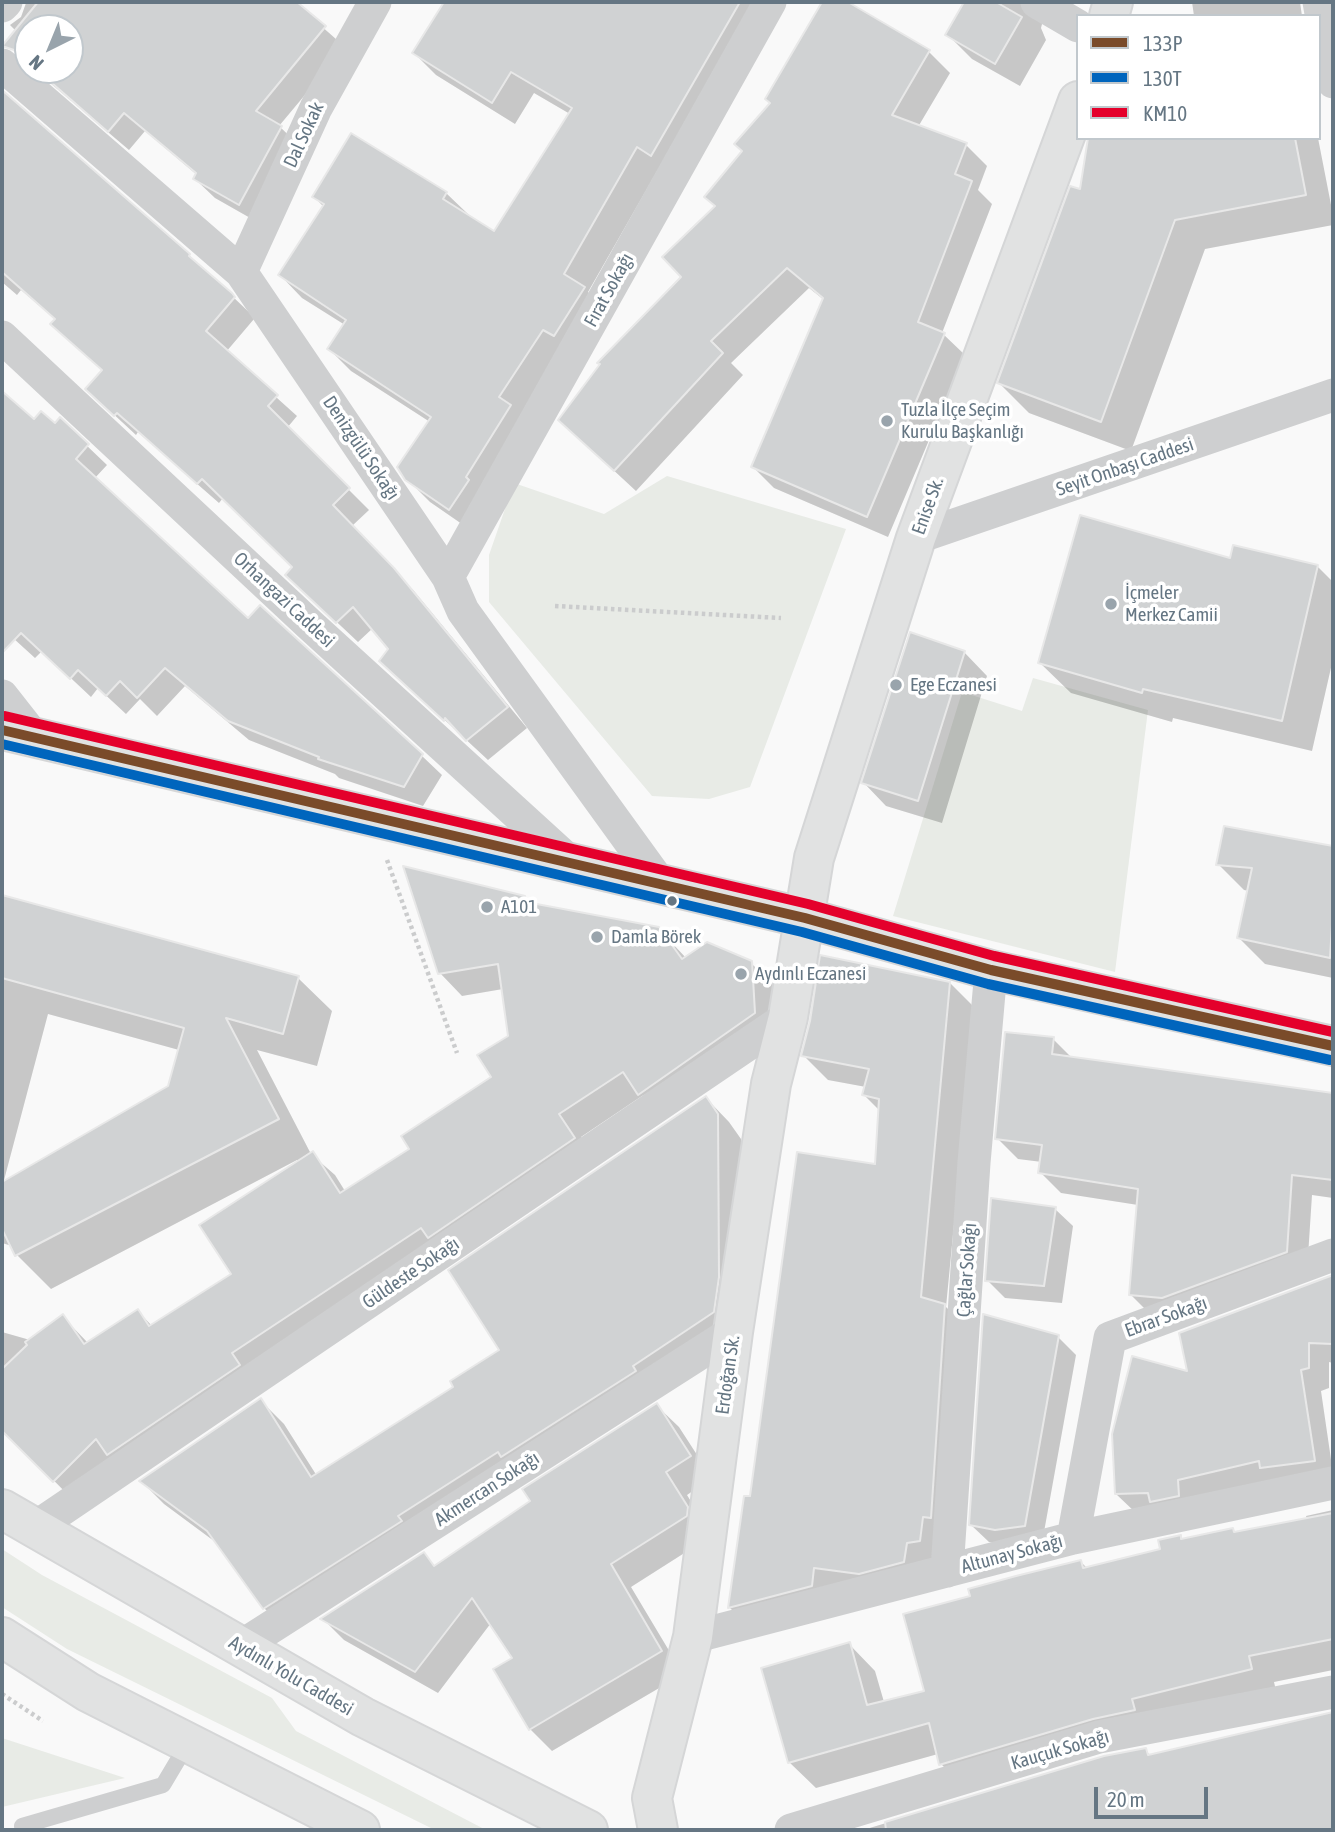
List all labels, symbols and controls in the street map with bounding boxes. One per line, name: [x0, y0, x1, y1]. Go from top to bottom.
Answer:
north arrow: [14, 14, 84, 84]
legend: [1076, 14, 1321, 140]
text: 133P: [1143, 31, 1183, 55]
text: N: [24, 51, 48, 75]
text: 130T: [1143, 66, 1182, 90]
street label: Dal Sokak: [279, 99, 329, 171]
text: KM10: [1143, 101, 1187, 125]
street label: Fırat Sokağı: [579, 249, 639, 331]
street label: Denizgülü Sokağı: [318, 392, 404, 504]
place label: Tuzla İlçe Seçim Kurulu Başkanlığı: [901, 399, 1024, 443]
marker: Tuzla İlçe Seçim Kurulu Başkanlığı: [879, 413, 895, 429]
street label: Seyit Onbaşı Caddesi: [1053, 433, 1197, 501]
street label: Enise Sk.: [907, 474, 949, 538]
street label: Orhangazi Caddesi: [229, 548, 339, 652]
place label: İçmeler Merkez Camii: [1125, 582, 1218, 626]
marker: İçmeler Merkez Camii: [1103, 596, 1119, 612]
place label: Ege Eczanesi: [910, 674, 997, 696]
marker: Ege Eczanesi: [888, 677, 904, 693]
unlabelled marker: [665, 894, 679, 908]
place label: A101: [501, 896, 537, 918]
marker: A101: [479, 899, 495, 915]
place label: Damla Börek: [611, 926, 701, 948]
marker: Damla Börek: [589, 929, 605, 945]
place label: Aydınlı Eczanesi: [755, 963, 866, 985]
marker: Aydınlı Eczanesi: [733, 966, 749, 982]
street label: Çağlar Sokağı: [952, 1222, 982, 1318]
street label: Güldeste Sokağı: [358, 1232, 464, 1314]
street label: Ebrar Sokağı: [1122, 1292, 1210, 1342]
street label: Erdoğan Sk.: [711, 1334, 745, 1416]
street label: Akmercan Sokağı: [431, 1447, 543, 1531]
street label: Altunay Sokağı: [959, 1530, 1065, 1578]
street label: Aydınlı Yolu Caddesi: [225, 1631, 357, 1721]
street label: Kauçuk Sokağı: [1008, 1725, 1112, 1775]
scale bar: [1097, 1772, 1211, 1816]
text: 20 m: [1107, 1787, 1145, 1811]

